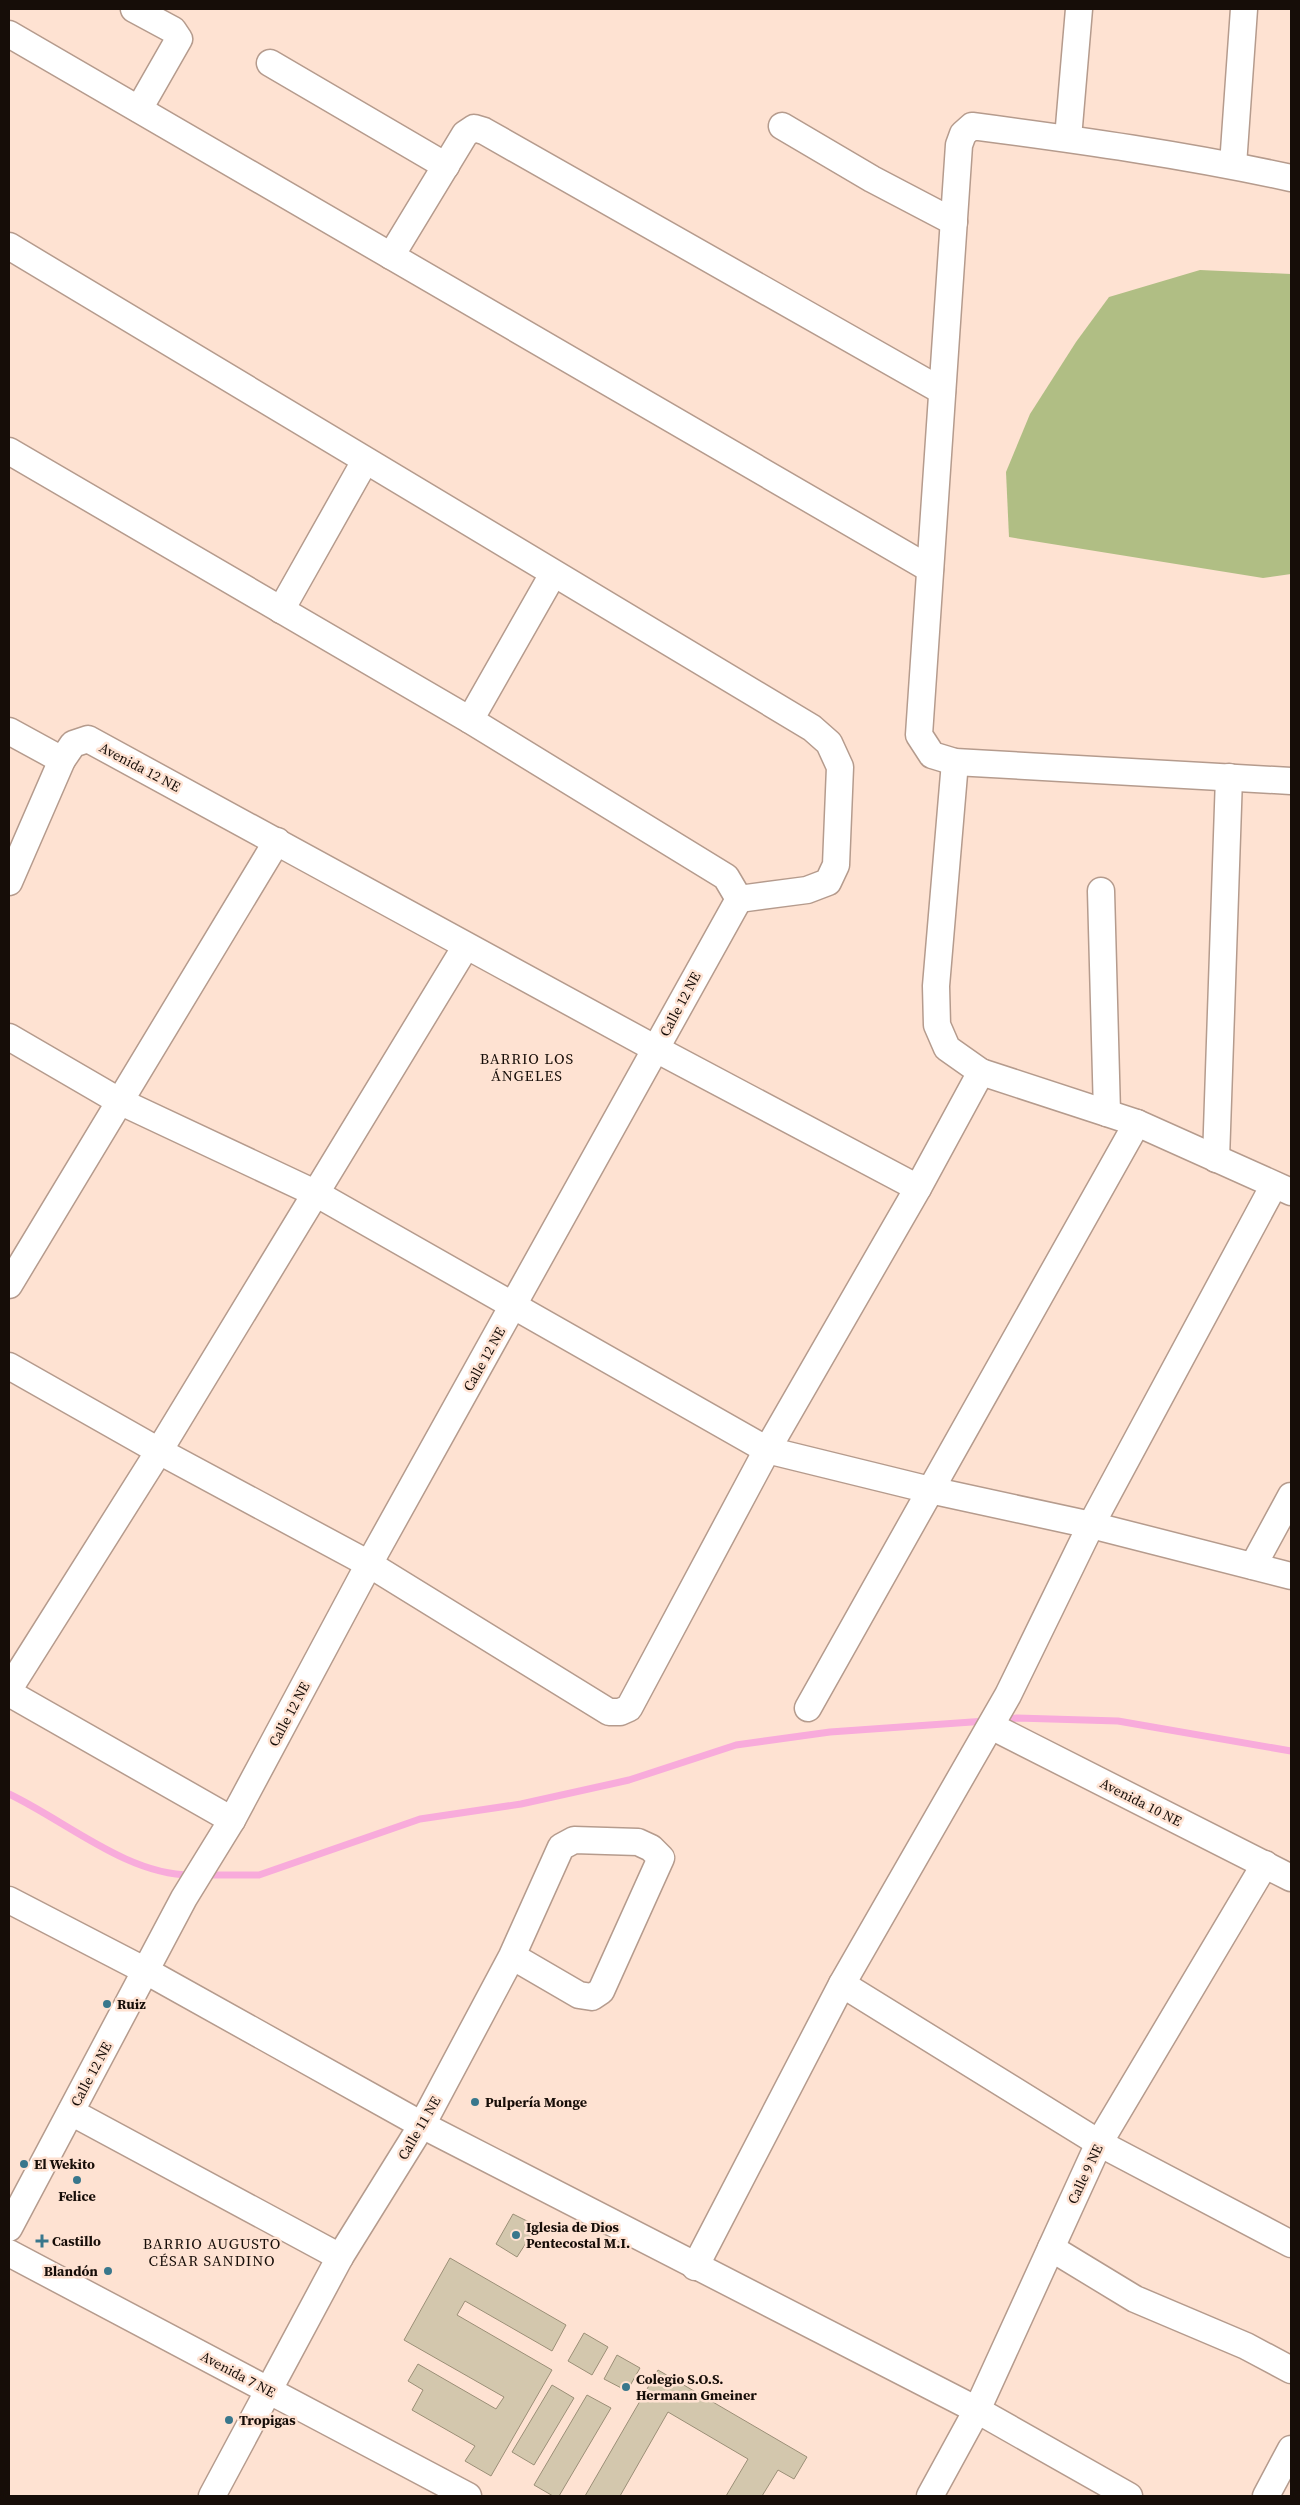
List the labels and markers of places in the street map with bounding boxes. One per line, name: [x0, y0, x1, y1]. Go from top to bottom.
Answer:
place label: Ruiz: [117, 1994, 146, 2014]
marker: Ruiz: [101, 1998, 113, 2010]
place label: Pulpería Monge: [485, 2092, 587, 2112]
marker: Pulpería Monge: [469, 2096, 481, 2108]
place label: El Wekito: [34, 2154, 95, 2174]
marker: El Wekito: [18, 2158, 30, 2170]
marker: Felice: [71, 2174, 83, 2186]
place label: Felice: [58, 2186, 96, 2206]
place label: Iglesia de Dios Pentecostal M.I.: [526, 2217, 630, 2253]
marker: Iglesia de Dios Pentecostal M.I.: [510, 2229, 522, 2241]
place label: Castillo: [52, 2231, 101, 2251]
marker: Castillo: [36, 2235, 48, 2247]
place label: Blandón: [44, 2261, 98, 2281]
marker: Blandón: [102, 2265, 114, 2277]
place label: Colegio S.O.S. Hermann Gmeiner: [636, 2369, 757, 2405]
marker: Colegio S.O.S. Hermann Gmeiner: [620, 2381, 632, 2393]
place label: Tropigas: [239, 2410, 296, 2430]
marker: Tropigas: [223, 2414, 235, 2426]

